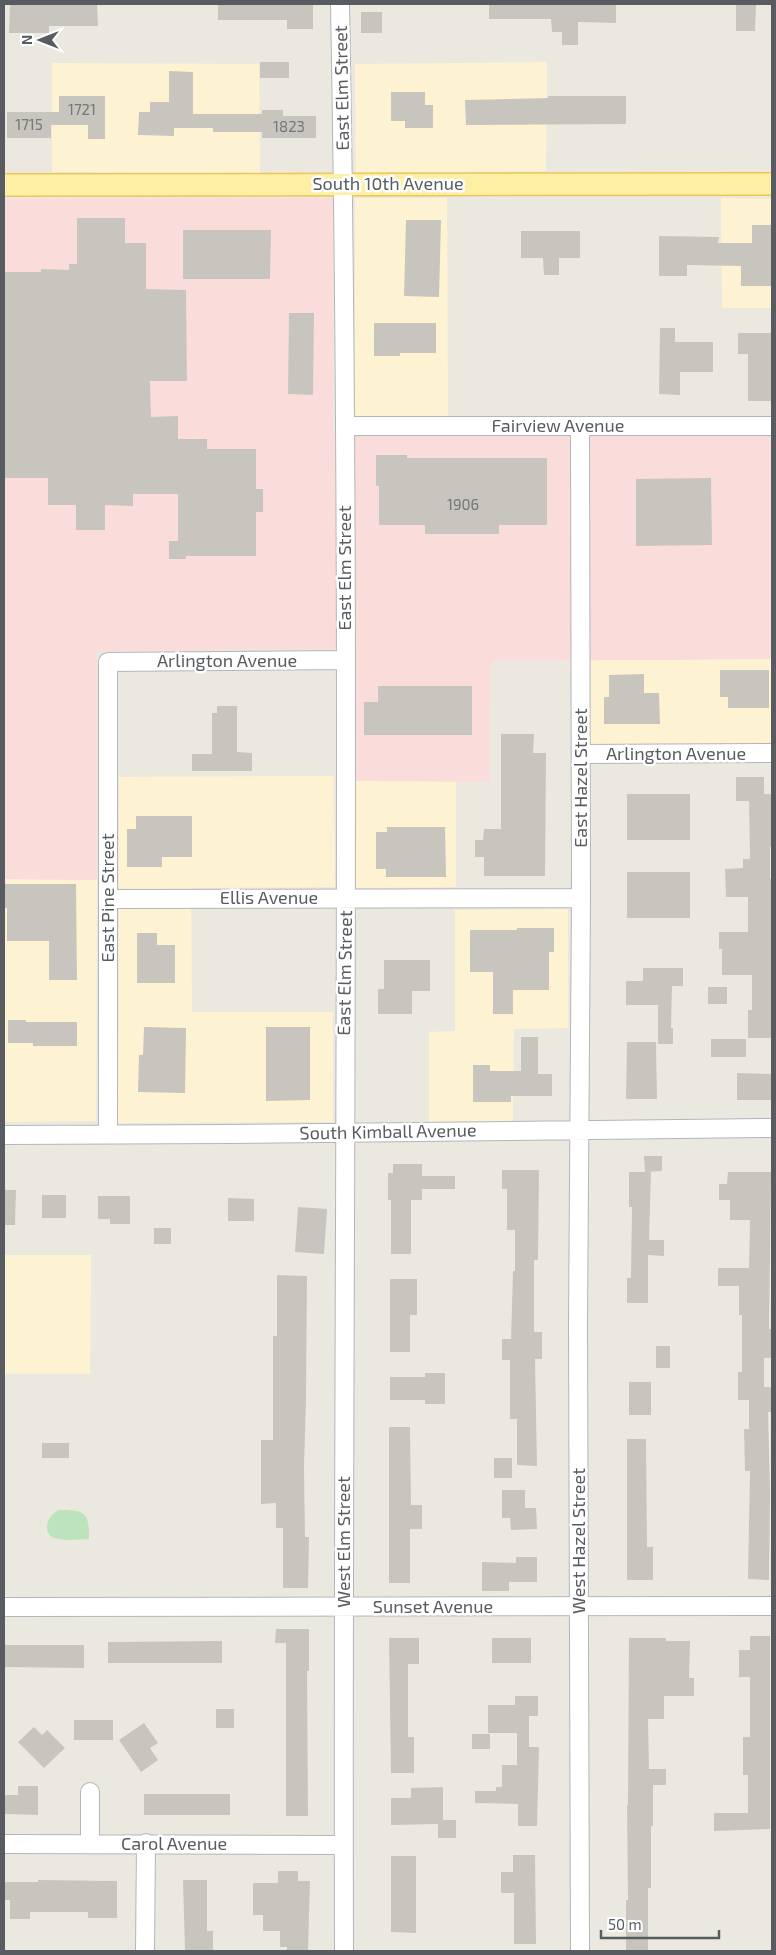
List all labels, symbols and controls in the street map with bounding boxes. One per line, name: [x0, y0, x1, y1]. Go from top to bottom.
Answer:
north arrow: [15, 15, 65, 65]
street label: East Elm Street: [329, 25, 353, 151]
text: N: [18, 35, 35, 45]
house number: 1721: [68, 100, 96, 118]
house number: 1715: [15, 115, 43, 133]
house number: 1823: [273, 117, 305, 135]
street label: South 10th Avenue: [312, 172, 464, 194]
street label: Fairview Avenue: [492, 414, 624, 436]
house number: 1906: [447, 495, 479, 513]
street label: East Elm Street: [333, 505, 355, 631]
street label: Arlington Avenue: [157, 649, 297, 671]
street label: East Hazel Street: [569, 708, 591, 848]
street label: Arlington Avenue: [606, 742, 746, 764]
street label: East Pine Street: [96, 833, 118, 963]
street label: Ellis Avenue: [220, 886, 318, 908]
street label: East Elm Street: [332, 910, 356, 1036]
street label: South Kimball Avenue: [299, 1118, 477, 1144]
street label: West Hazel Street: [567, 1468, 589, 1614]
street label: West Elm Street: [332, 1476, 354, 1608]
street label: Sunset Avenue: [373, 1595, 493, 1617]
street label: Carol Avenue: [121, 1832, 227, 1854]
scale bar: [601, 1908, 718, 1940]
text: 50 m: [608, 1915, 642, 1933]

